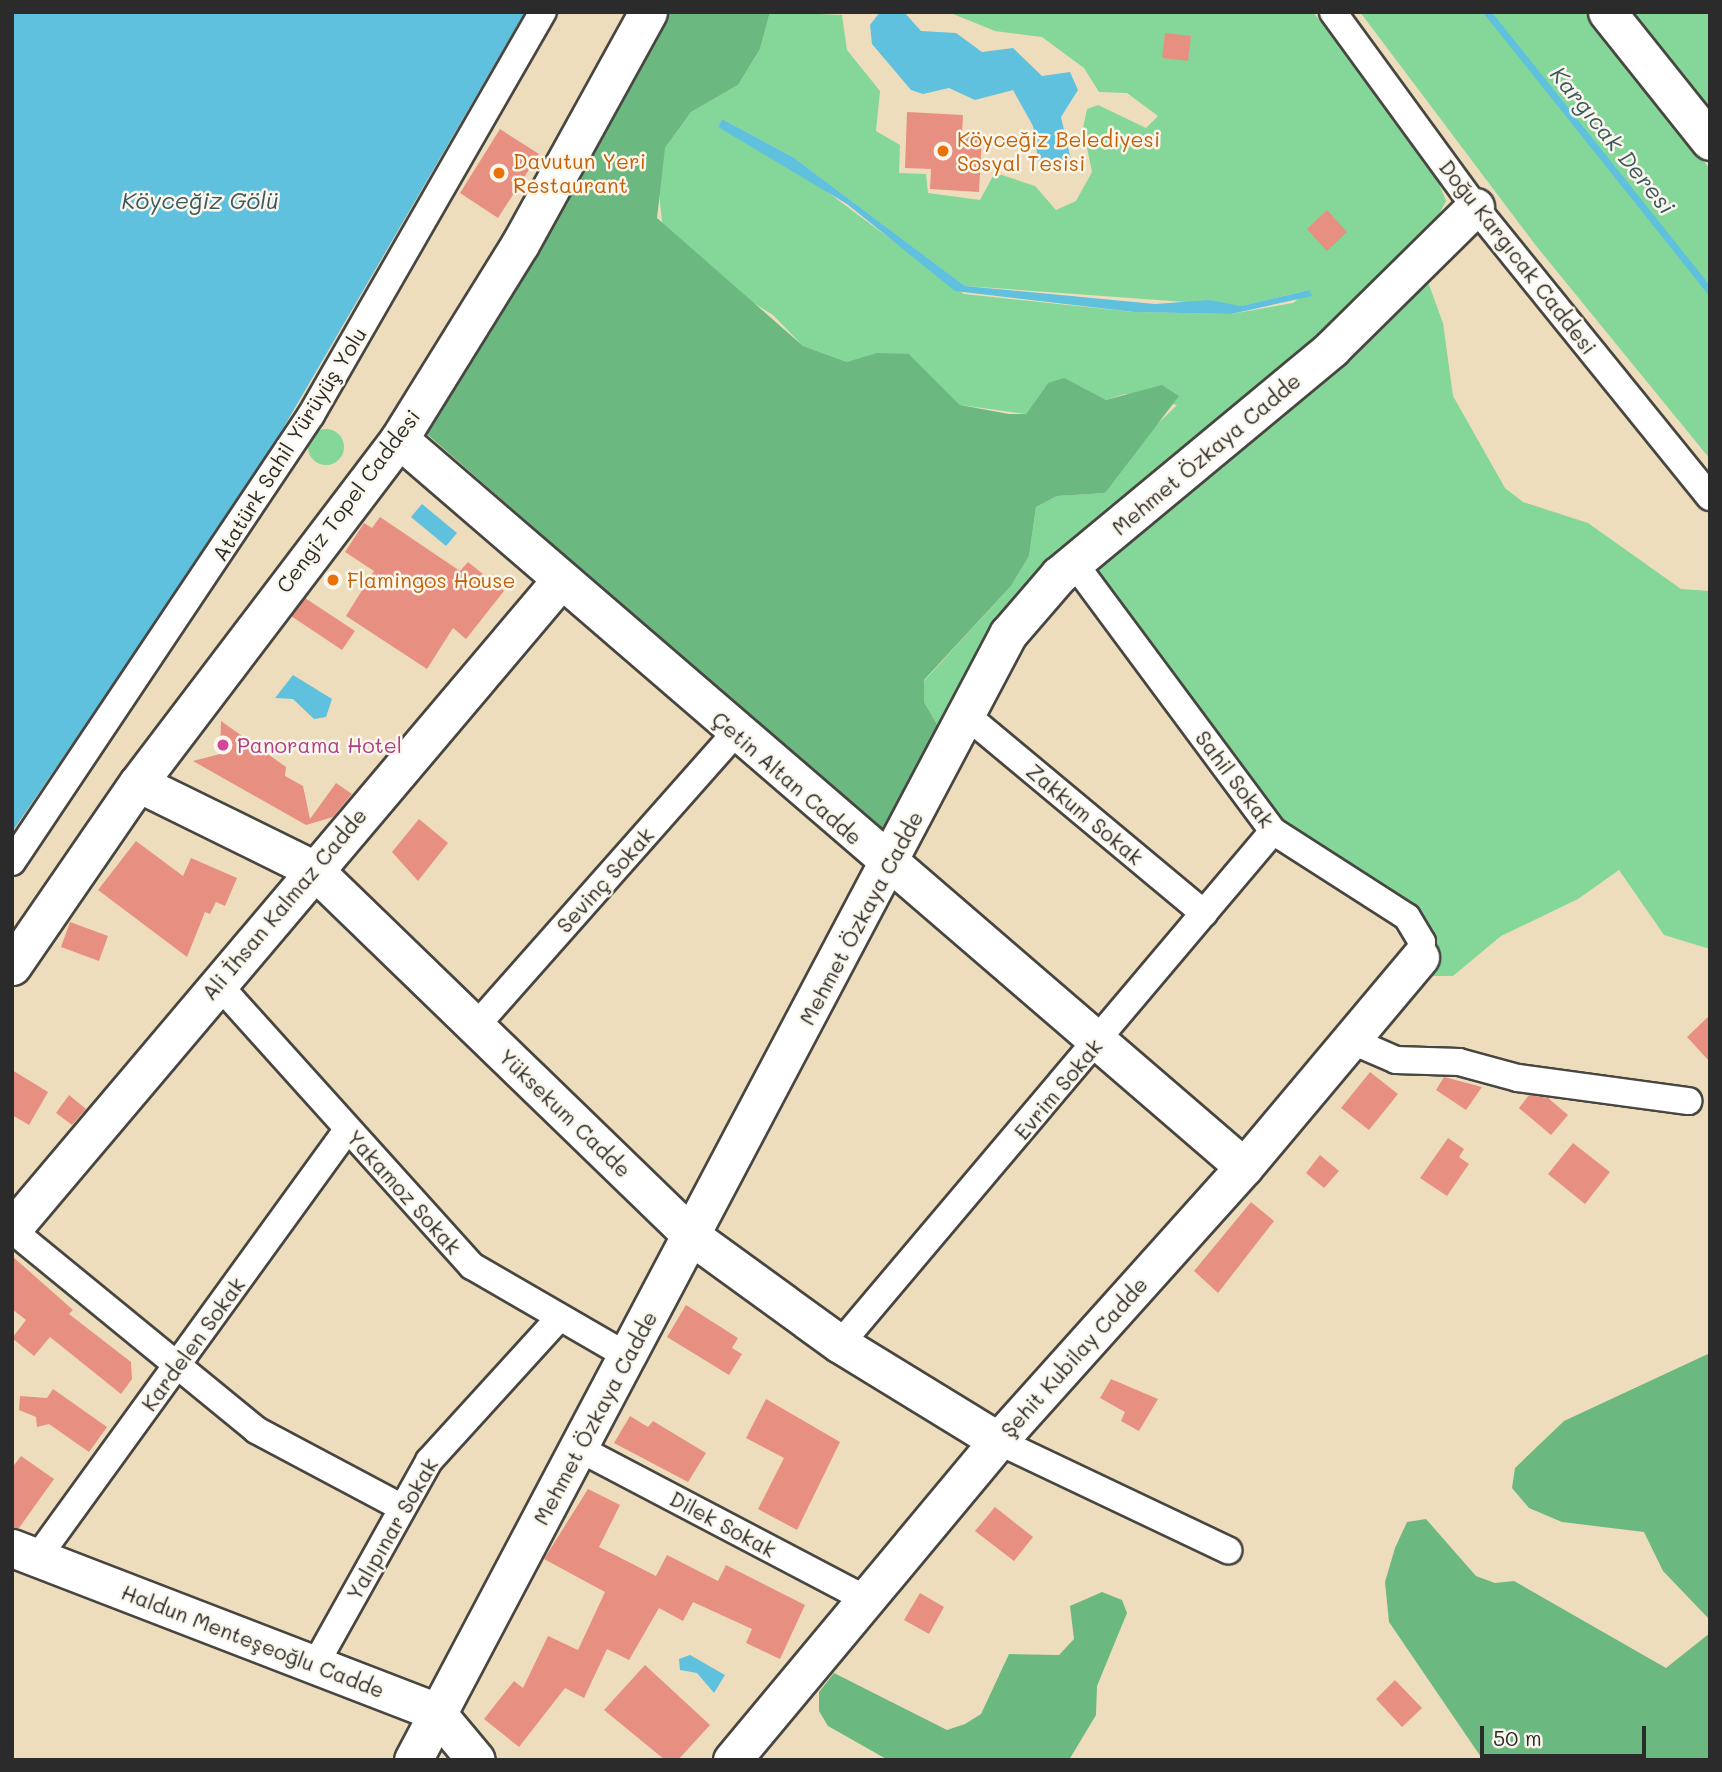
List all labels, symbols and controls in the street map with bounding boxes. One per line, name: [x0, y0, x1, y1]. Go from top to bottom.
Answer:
water label: Kargıcak Deresi: [1545, 61, 1681, 219]
place label: Köyceğiz Belediyesi Sosyal Tesisi: [957, 126, 1160, 176]
marker: Köyceğiz Belediyesi Sosyal Tesisi: [935, 143, 951, 159]
place label: Davutun Yeri Restaurant: [513, 148, 646, 198]
street label: Doğu Kargıcak Caddesi: [1434, 155, 1602, 359]
marker: Davutun Yeri Restaurant: [491, 165, 507, 181]
water label: Köyceğiz Gölü: [122, 186, 278, 214]
street label: Atatürk Sahil Yürüyüş Yolu: [207, 323, 371, 565]
street label: Mehmet Özkaya Cadde: [1107, 368, 1305, 540]
street label: Cengiz Topel Caddesi: [271, 404, 425, 598]
place label: Flamingos House: [347, 567, 516, 593]
marker: Flamingos House: [325, 572, 341, 588]
street label: Çetin Altan Cadde: [707, 706, 867, 850]
street label: Sahil Sokak: [1190, 726, 1280, 832]
place label: Panorama Hotel: [237, 732, 402, 758]
marker: Panorama Hotel: [215, 737, 231, 753]
street label: Zakkum Sokak: [1022, 758, 1148, 870]
street label: Ali İhsan Kalmaz Cadde: [196, 803, 372, 1005]
street label: Mehmet Özkaya Cadde: [794, 807, 928, 1029]
street label: Sevinç Sokak: [551, 822, 659, 938]
street label: Evrim Sokak: [1009, 1034, 1107, 1144]
street label: Yüksekum Cadde: [494, 1044, 636, 1182]
street label: Yakamoz Sokak: [342, 1125, 466, 1259]
street label: Kardelen Sokak: [136, 1272, 250, 1416]
street label: Şehit Kubilay Cadde: [995, 1272, 1153, 1442]
street label: Mehmet Özkaya Cadde: [528, 1307, 662, 1529]
street label: Yalıpınar Sokak: [341, 1453, 443, 1605]
street label: Dilek Sokak: [666, 1485, 780, 1563]
street label: Haldun Menteşeoğlu Cadde: [118, 1579, 388, 1703]
scale bar: [1484, 1712, 1650, 1756]
text: 50 m: [1493, 1724, 1542, 1751]

